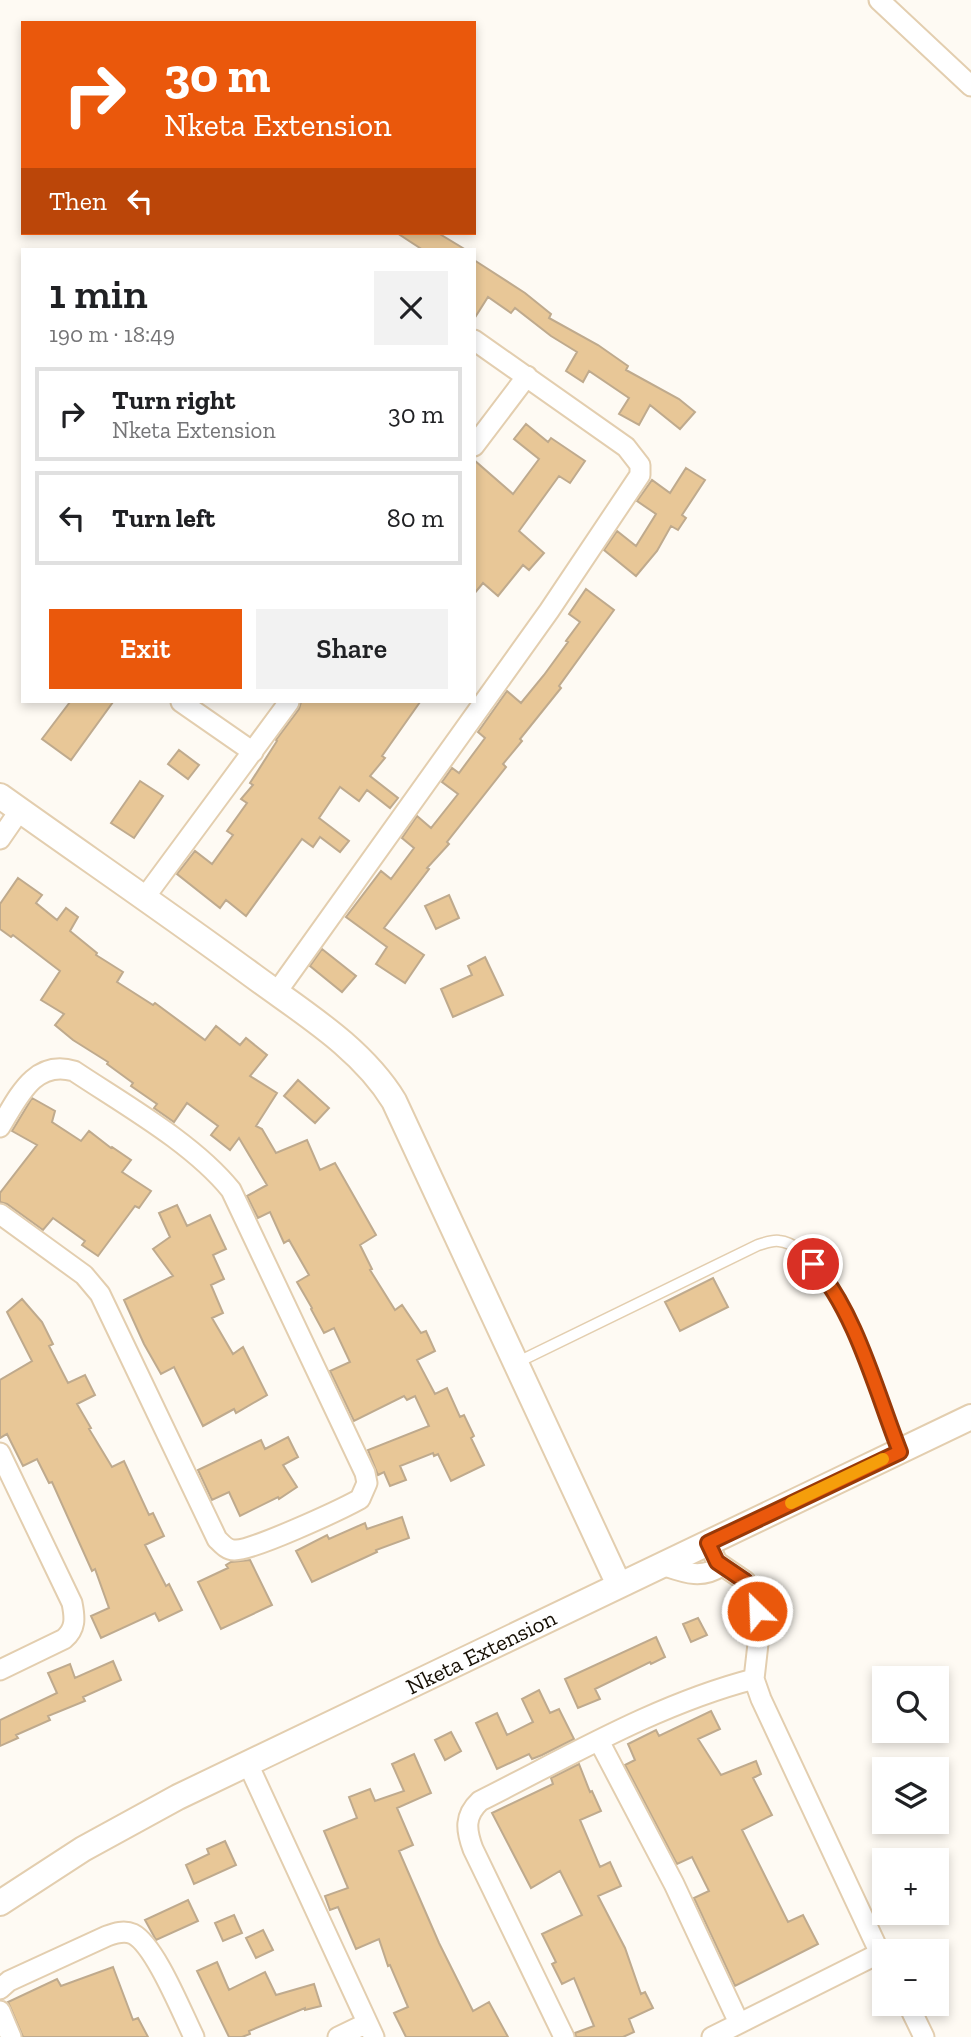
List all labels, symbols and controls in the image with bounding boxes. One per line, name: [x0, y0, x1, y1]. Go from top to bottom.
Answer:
text: 30 m: [164, 46, 270, 105]
icon: right: [49, 49, 140, 140]
text: Nketa Extension: [164, 106, 392, 144]
icon: left: [121, 182, 159, 220]
text: Then: [49, 185, 107, 217]
text: 1 min: [49, 268, 148, 319]
button: close: [374, 271, 448, 345]
text: 190 m · 18:49: [49, 320, 175, 348]
text: Turn right: [112, 384, 235, 416]
icon: right: [53, 395, 91, 433]
text: 30 m: [388, 398, 444, 430]
text: Nketa Extension: [112, 416, 276, 444]
icon: left: [53, 499, 91, 537]
text: Turn left: [112, 502, 215, 534]
text: 80 m: [387, 502, 444, 534]
button: Exit: [49, 609, 242, 689]
button: Share: [256, 609, 448, 689]
pin: [783, 1234, 843, 1294]
icon: arrive: [794, 1245, 832, 1283]
position arrow: [720, 1574, 794, 1648]
street label: Nketa Extension: [401, 1604, 561, 1700]
map controls: [872, 1666, 949, 2016]
button: search: [872, 1666, 949, 1743]
button: layers: [872, 1757, 949, 1834]
button: +: [872, 1848, 949, 1925]
button: −: [872, 1939, 949, 2016]

